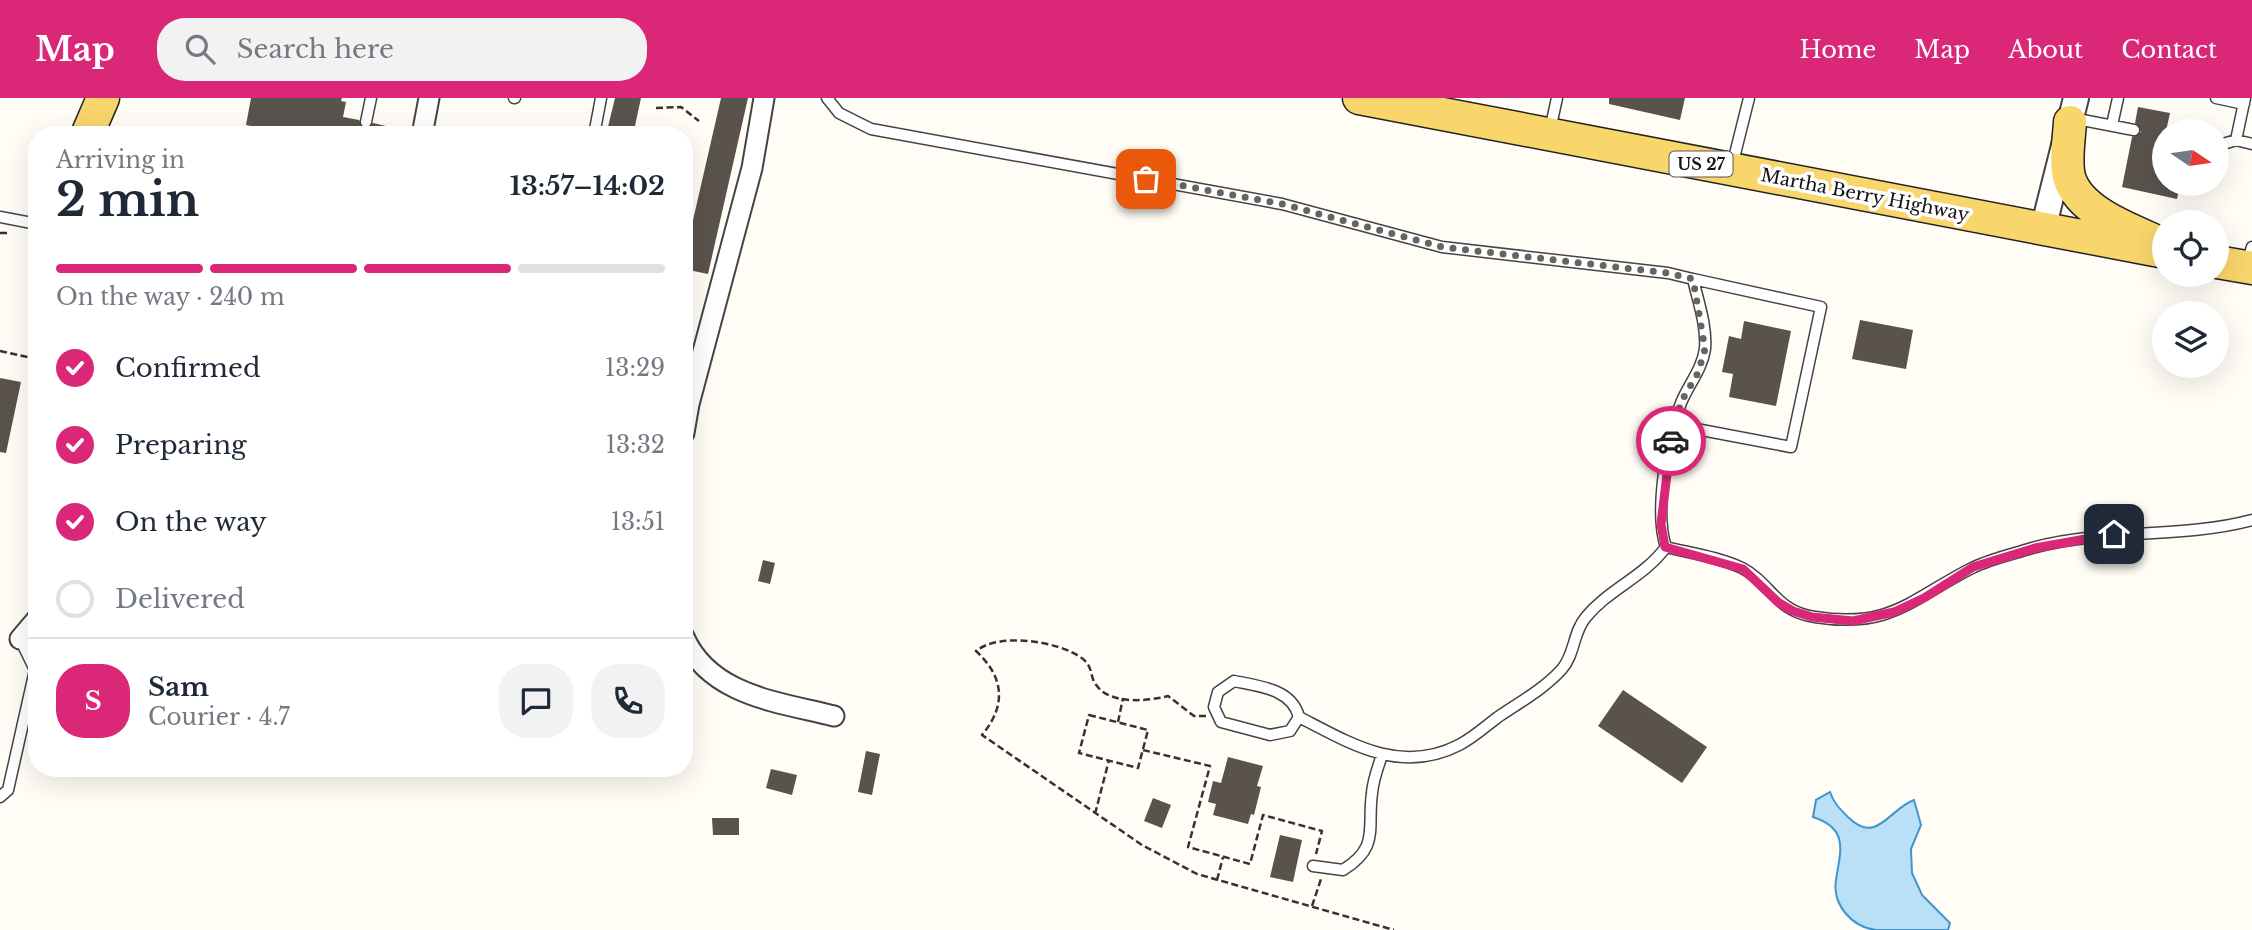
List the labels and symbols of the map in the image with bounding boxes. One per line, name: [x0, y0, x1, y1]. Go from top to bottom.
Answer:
north arrow: [2152, 119, 2230, 196]
pin: [1116, 149, 1176, 209]
road number: US 27: [1670, 152, 1732, 176]
street label: Martha Berry Highway: [1759, 164, 1971, 226]
courier: [1636, 406, 1706, 476]
pin: [2084, 504, 2144, 564]

